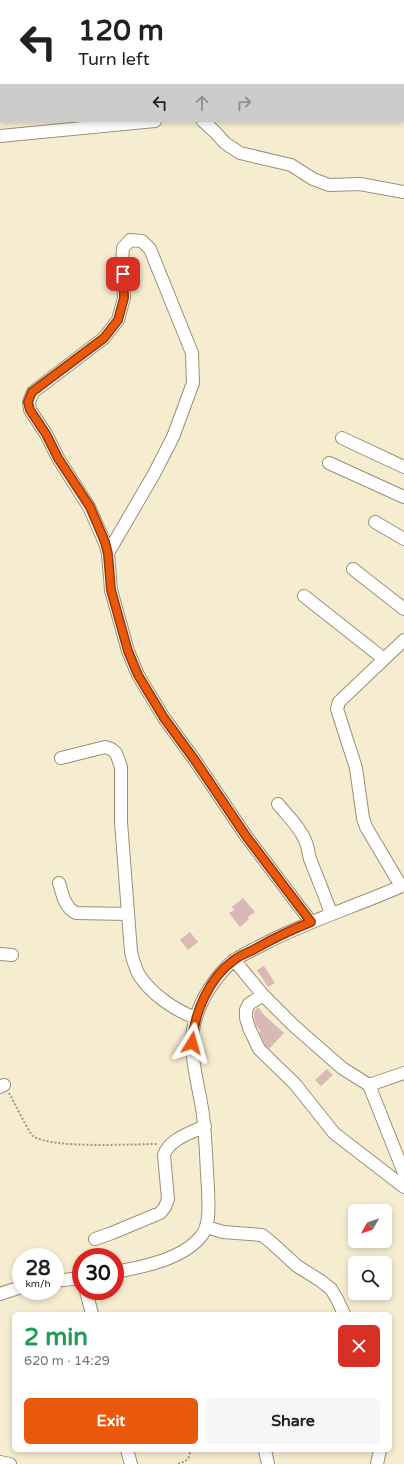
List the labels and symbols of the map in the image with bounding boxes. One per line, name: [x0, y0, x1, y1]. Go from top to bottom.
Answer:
pin: [106, 257, 140, 291]
position arrow: [171, 1022, 213, 1064]
north arrow: [348, 1204, 392, 1248]
speed limit sign: 30: [72, 1248, 124, 1300]

